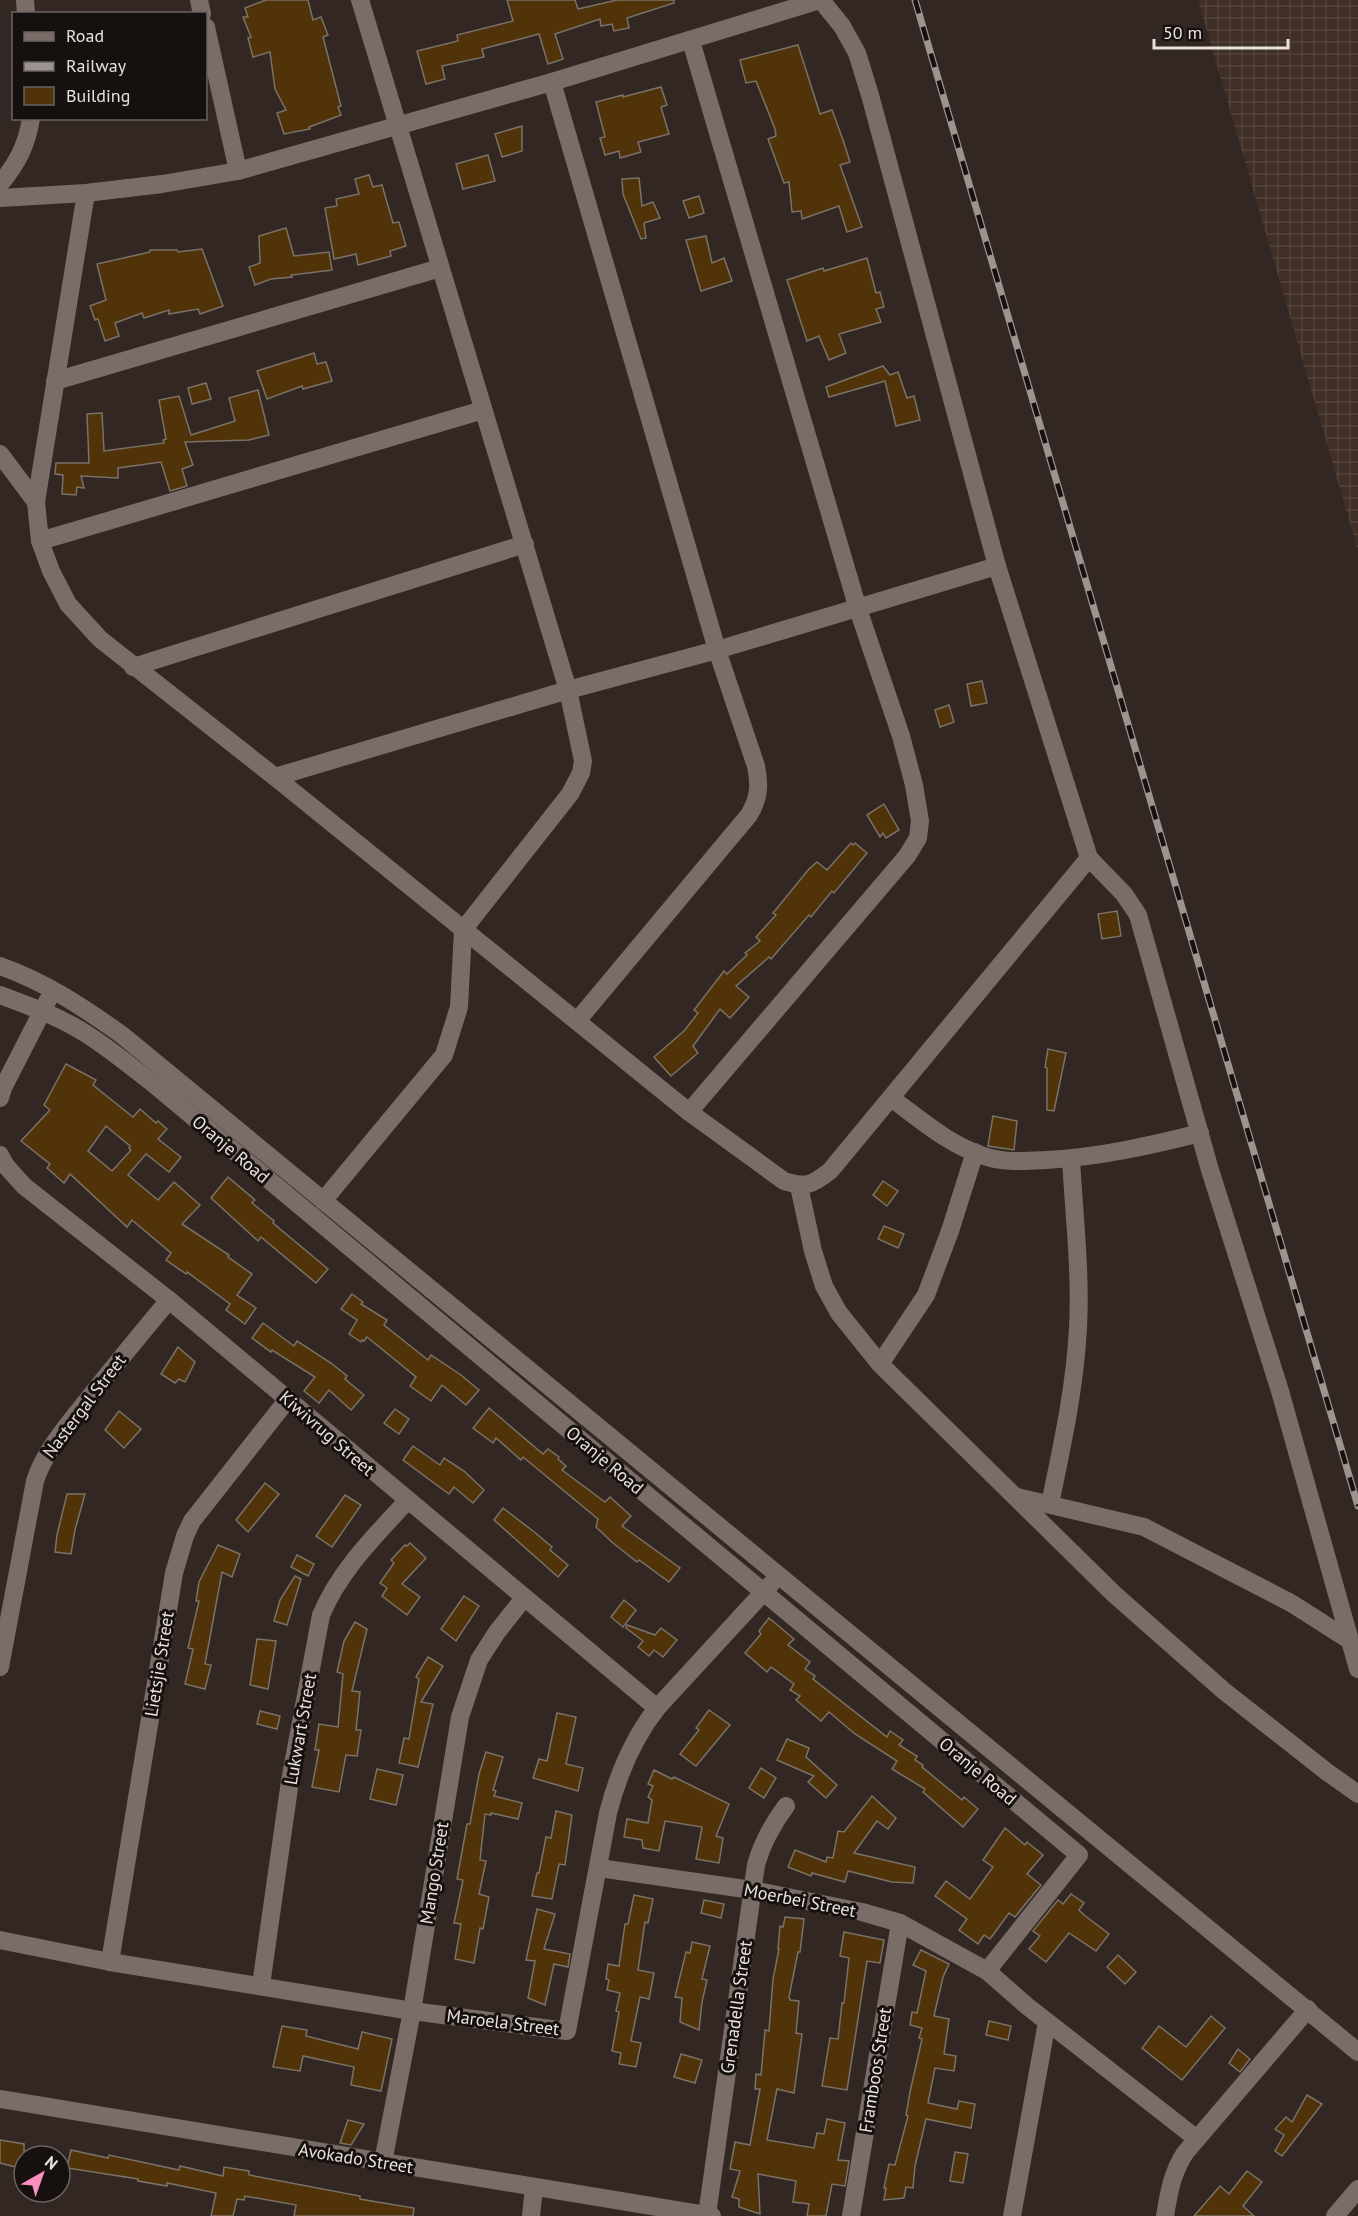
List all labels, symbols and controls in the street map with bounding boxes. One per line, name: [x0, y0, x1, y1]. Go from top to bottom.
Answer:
legend: [12, 12, 207, 120]
scale bar: [1154, 12, 1288, 50]
text: 50 m: [1163, 21, 1202, 44]
text: Road: [66, 24, 104, 47]
text: Railway: [66, 54, 127, 77]
text: Building: [66, 84, 130, 107]
street label: Oranje Road: [188, 1110, 274, 1188]
street label: Nastergal Street: [37, 1349, 131, 1463]
street label: Kiwivrug Street: [275, 1385, 379, 1481]
street label: Oranje Road: [562, 1421, 648, 1499]
street label: Lietsjie Street: [139, 1610, 179, 1718]
street label: Lukwart Street: [279, 1671, 321, 1787]
street label: Oranje Road: [935, 1732, 1021, 1810]
street label: Mango Street: [415, 1820, 453, 1926]
street label: Moerbei Street: [742, 1878, 858, 1922]
street label: Grenadella Street: [715, 1939, 757, 2075]
street label: Maroela Street: [445, 2004, 561, 2040]
street label: Framboos Street: [854, 2006, 896, 2134]
street label: Avokado Street: [297, 2138, 415, 2178]
north arrow: [12, 2144, 72, 2204]
text: N: [41, 2151, 62, 2174]

